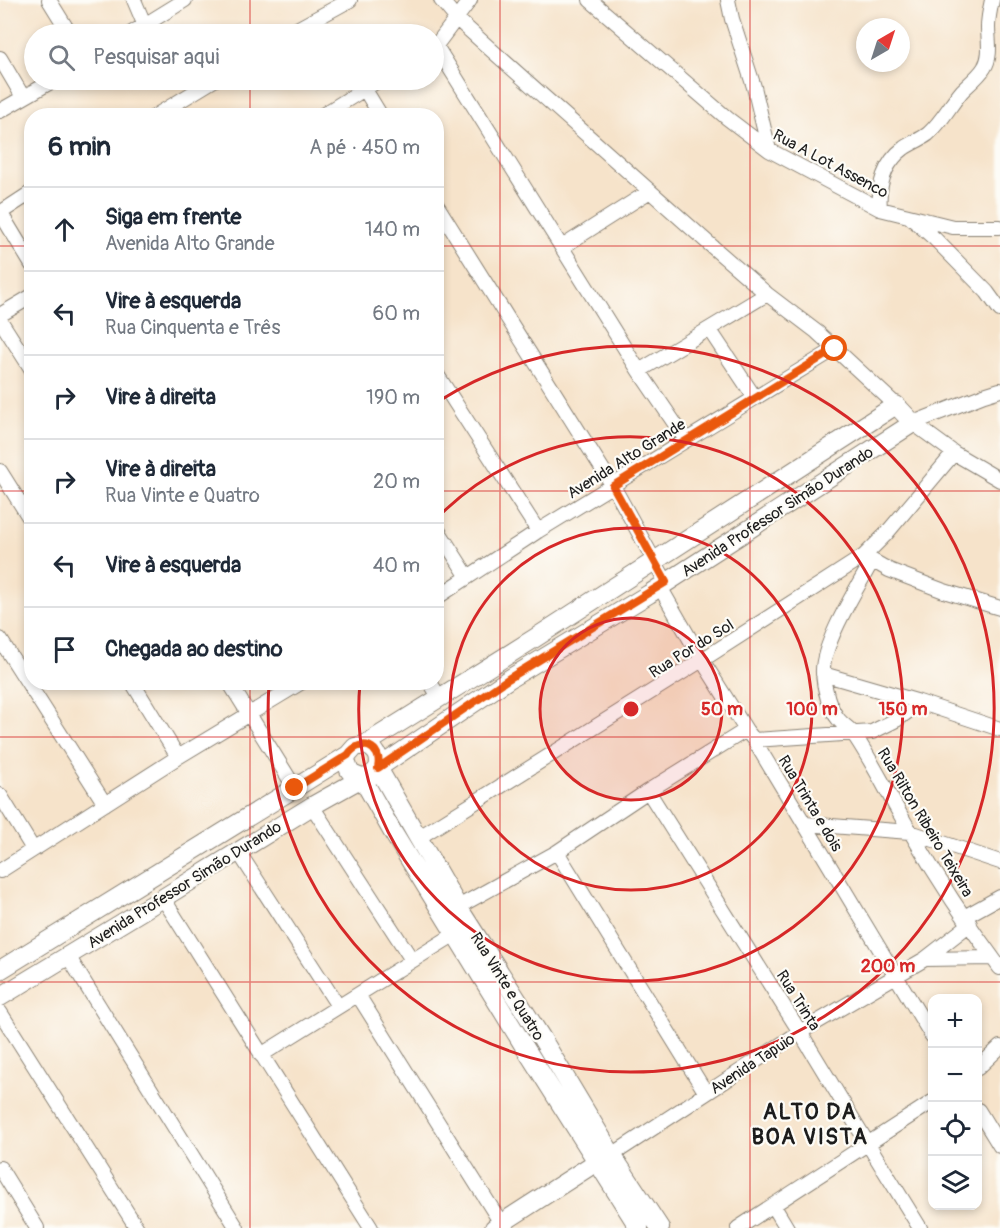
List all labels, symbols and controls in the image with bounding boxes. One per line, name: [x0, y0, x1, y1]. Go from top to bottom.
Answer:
north arrow: [856, 18, 910, 72]
search box: [24, 24, 444, 90]
icon: search: [45, 41, 78, 74]
text: Pesquisar aqui: [93, 43, 219, 71]
street label: Rua A Lot Assenco: [769, 125, 892, 203]
text: 6 min: [48, 131, 111, 163]
text: A pé · 450 m: [309, 135, 420, 160]
text: Siga em frente: [105, 203, 241, 231]
icon: ahead: [48, 213, 81, 246]
text: 140 m: [365, 217, 420, 242]
text: Avenida Alto Grande: [105, 231, 275, 256]
text: Vire à esquerda: [105, 287, 241, 315]
icon: left: [48, 297, 81, 330]
text: 60 m: [373, 301, 420, 326]
text: Rua Cinquenta e Três: [105, 315, 280, 340]
route start: [821, 335, 847, 361]
icon: right: [48, 381, 81, 414]
text: Vire à direita: [105, 383, 216, 411]
text: 190 m: [366, 385, 420, 410]
street label: Avenida Alto Grande: [564, 414, 689, 503]
street label: Avenida Professor Simão Durando: [678, 442, 878, 581]
text: Vire à direita: [105, 455, 216, 483]
icon: right: [48, 465, 81, 498]
text: 20 m: [373, 469, 420, 494]
text: Rua Vinte e Quatro: [105, 483, 260, 508]
icon: left: [48, 549, 81, 582]
text: Vire à esquerda: [105, 551, 241, 579]
text: 40 m: [373, 553, 420, 578]
street label: Rua Por do Sol: [645, 615, 738, 683]
icon: arrive: [48, 633, 81, 666]
text: Chegada ao destino: [105, 635, 283, 663]
text: 50 m: [701, 698, 743, 721]
text: 100 m: [786, 698, 838, 721]
text: 150 m: [879, 698, 928, 721]
centre of rings: [621, 699, 641, 719]
street label: Rua Rilton Ribeiro Teixeira: [873, 744, 978, 901]
street label: Rua Trinta e dois: [774, 752, 847, 855]
route end: [281, 774, 307, 800]
street label: Avenida Professor Simão Durando: [84, 817, 285, 953]
street label: Rua Vinte e Quatro: [466, 929, 549, 1045]
text: 200 m: [861, 955, 915, 978]
street label: Rua Trinta: [772, 966, 825, 1035]
map controls: [928, 994, 982, 1210]
button: +: [928, 994, 982, 1048]
street label: Avenida Tapuio: [706, 1029, 799, 1099]
button: −: [928, 1048, 982, 1102]
district label: ALTO DA BOA VISTA: [751, 1098, 869, 1151]
button: locate: [928, 1102, 982, 1156]
button: layers: [928, 1156, 982, 1210]

